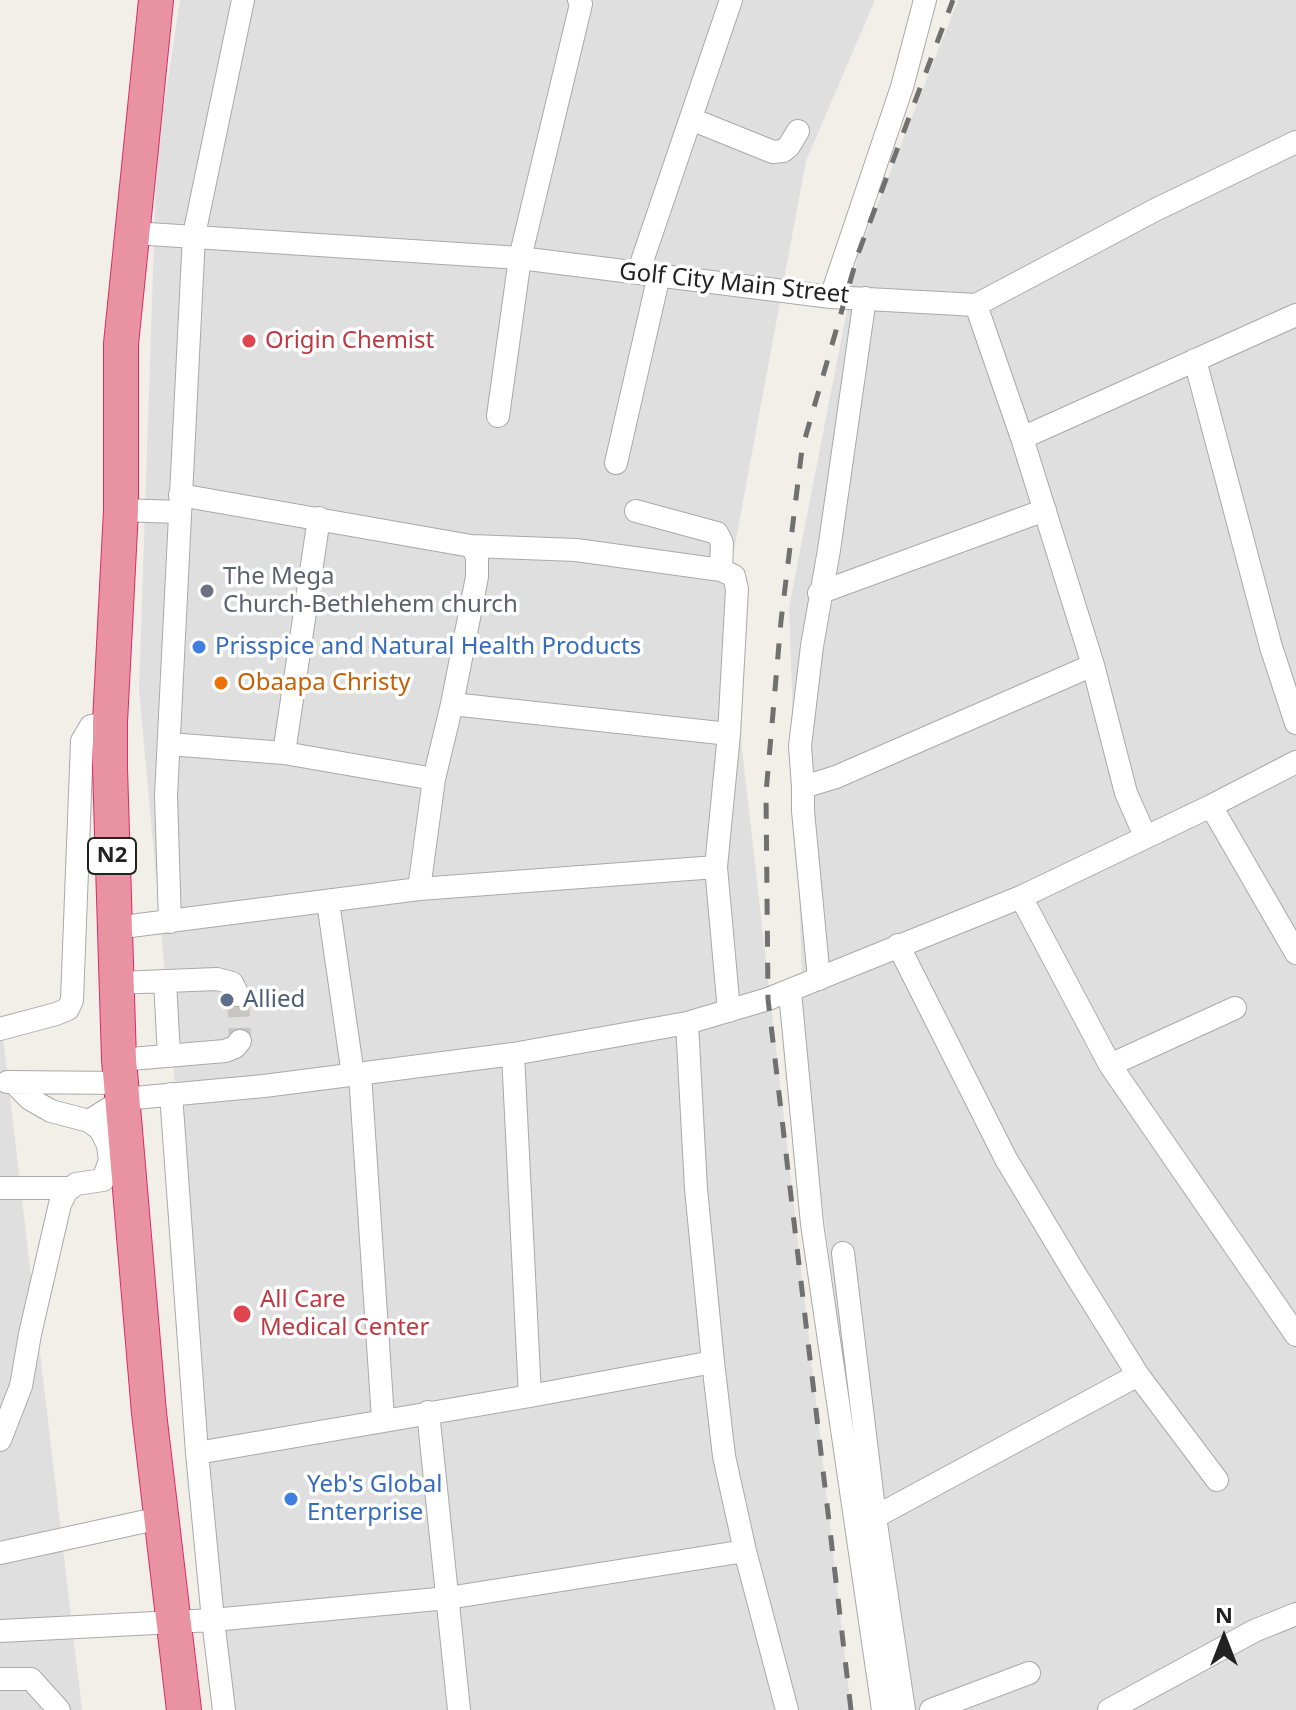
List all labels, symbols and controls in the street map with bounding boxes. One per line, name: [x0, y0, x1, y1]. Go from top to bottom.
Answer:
street label: Golf City Main Street: [618, 258, 850, 310]
place label: Origin Chemist: [265, 327, 434, 355]
marker: Origin Chemist: [240, 332, 258, 350]
place label: The Mega Church-Bethlehem church: [223, 563, 518, 619]
marker: The Mega Church-Bethlehem church: [198, 582, 216, 600]
place label: Prisspice and Natural Health Products: [215, 633, 641, 661]
marker: Prisspice and Natural Health Products: [190, 638, 208, 656]
place label: Obaapa Christy: [237, 669, 410, 697]
marker: Obaapa Christy: [212, 674, 230, 692]
road number: N2: [88, 838, 136, 874]
place label: Allied: [243, 986, 305, 1014]
marker: Allied: [218, 991, 236, 1009]
place label: All Care Medical Center: [260, 1286, 429, 1342]
marker: All Care Medical Center: [231, 1303, 253, 1325]
place label: Yeb's Global Enterprise: [307, 1471, 442, 1527]
marker: Yeb's Global Enterprise: [282, 1490, 300, 1508]
north arrow: [1184, 1598, 1264, 1678]
text: N: [1215, 1599, 1233, 1629]

